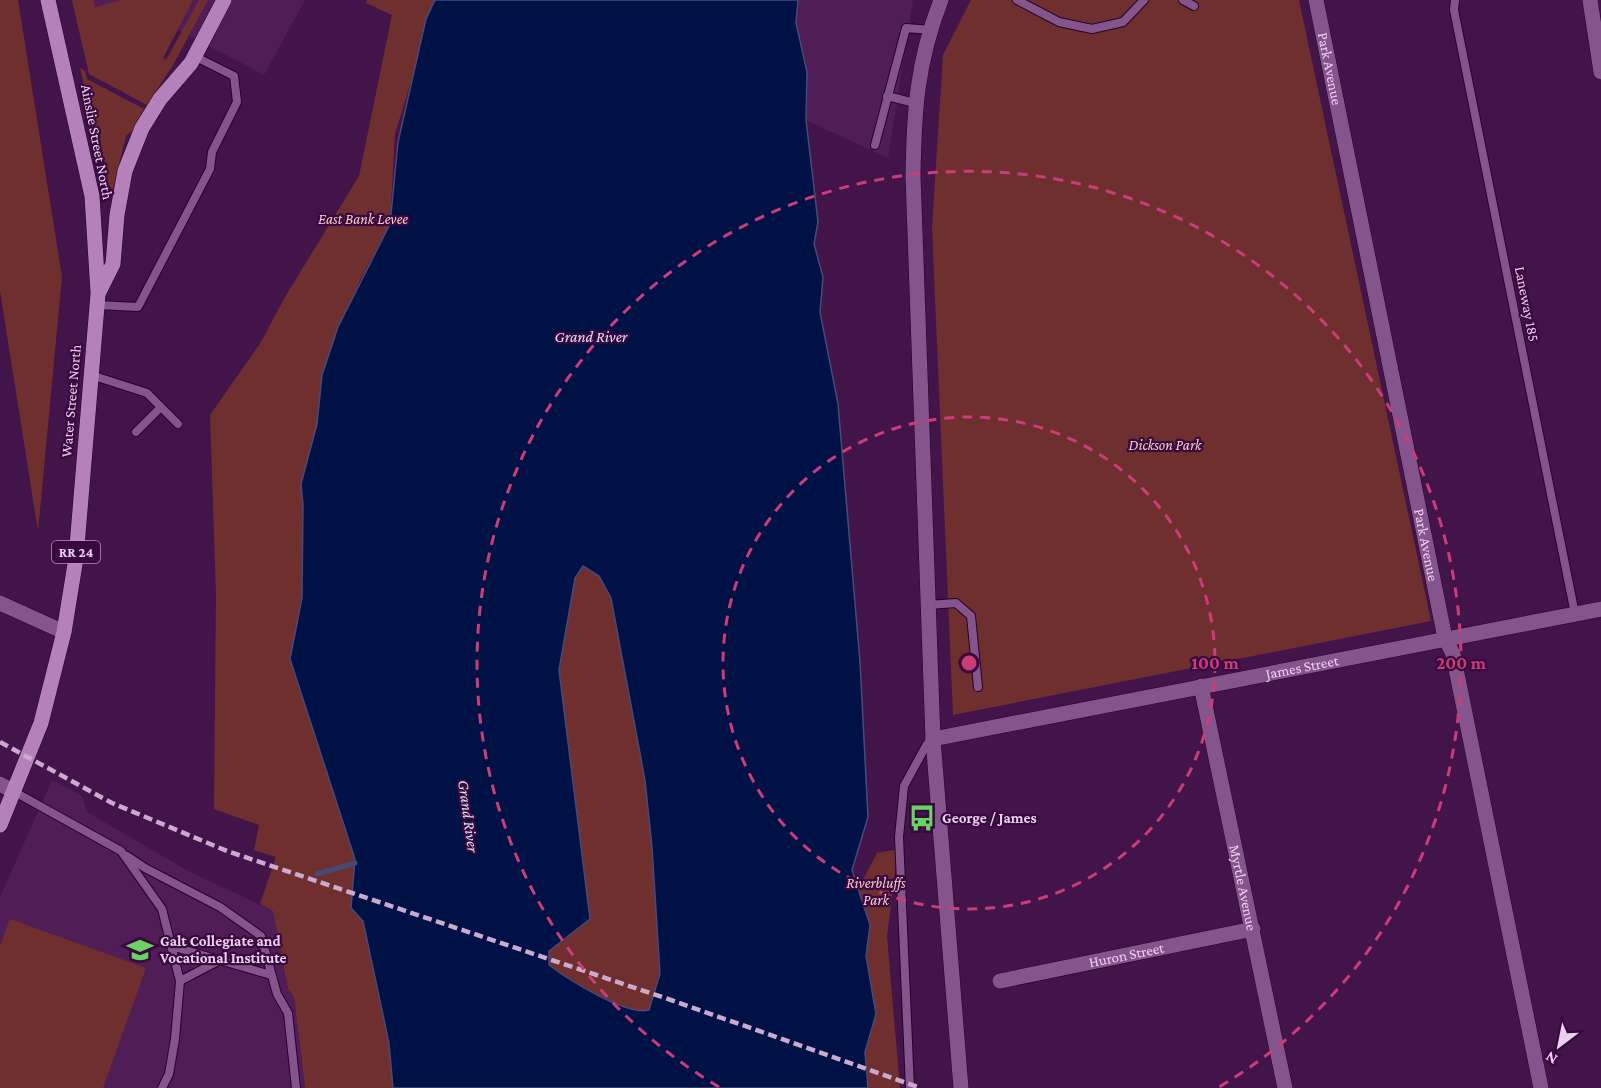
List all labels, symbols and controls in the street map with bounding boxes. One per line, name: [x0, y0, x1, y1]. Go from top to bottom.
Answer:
street label: Park Avenue: [1315, 31, 1345, 107]
street label: Ainslie Street North: [78, 83, 116, 201]
park label: East Bank Levee: [318, 211, 408, 227]
street label: Laneway 185: [1511, 265, 1542, 343]
water label: Grand River: [555, 328, 628, 345]
street label: Water Street North: [58, 344, 84, 458]
park label: Dickson Park: [1128, 437, 1203, 453]
street label: Park Avenue: [1411, 507, 1441, 583]
road number: RR 24: [52, 541, 100, 563]
street label: James Street: [1262, 652, 1341, 683]
centre of rings: [959, 653, 979, 673]
text: 100 m: [1191, 653, 1239, 673]
text: 200 m: [1436, 653, 1487, 673]
water label: Grand River: [455, 779, 482, 854]
bus stop icon: George / James: [907, 803, 937, 833]
place label: George / James: [942, 810, 1037, 826]
street label: Myrtle Avenue: [1226, 843, 1260, 932]
park label: Riverbluffs Park: [846, 875, 906, 908]
place label: Galt Collegiate and Vocational Institute: [159, 933, 286, 966]
school or university icon: Galt Collegiate and Vocational Institute: [125, 935, 155, 965]
street label: Huron Street: [1087, 939, 1166, 971]
north arrow: [1529, 1016, 1589, 1076]
text: N: [1542, 1048, 1560, 1068]

